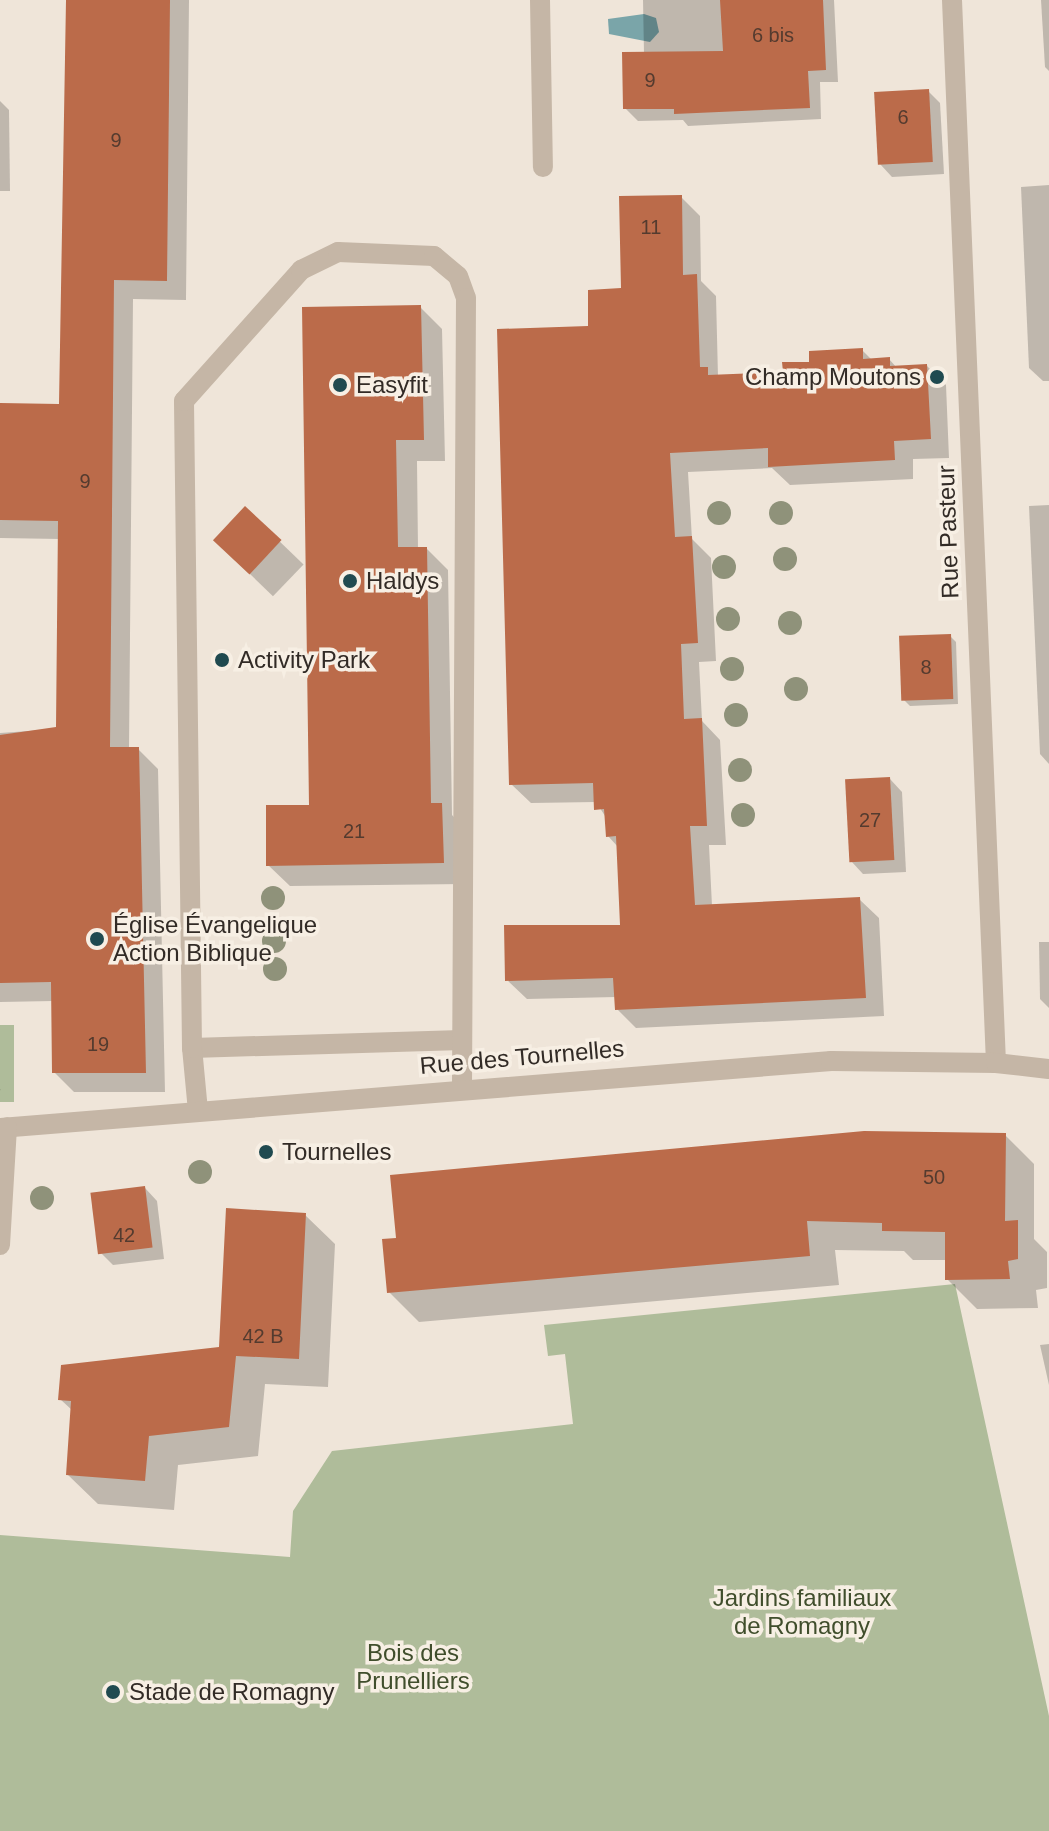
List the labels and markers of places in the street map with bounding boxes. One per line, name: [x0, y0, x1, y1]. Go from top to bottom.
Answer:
place label: Champ Moutons: [745, 363, 921, 391]
marker: Champ Moutons: [928, 368, 946, 386]
place label: Easyfit: [356, 371, 428, 399]
marker: Easyfit: [331, 376, 349, 394]
place label: Haldys: [366, 567, 439, 595]
marker: Haldys: [341, 572, 359, 590]
place label: Activity Park: [238, 646, 370, 674]
marker: Activity Park: [213, 651, 231, 669]
place label: Église Évangelique Action Biblique: [113, 911, 317, 967]
marker: Église Évangelique Action Biblique: [88, 930, 106, 948]
place label: Tournelles: [282, 1138, 391, 1166]
marker: Tournelles: [257, 1143, 275, 1161]
place label: Stade de Romagny: [129, 1678, 334, 1706]
marker: Stade de Romagny: [104, 1683, 122, 1701]

